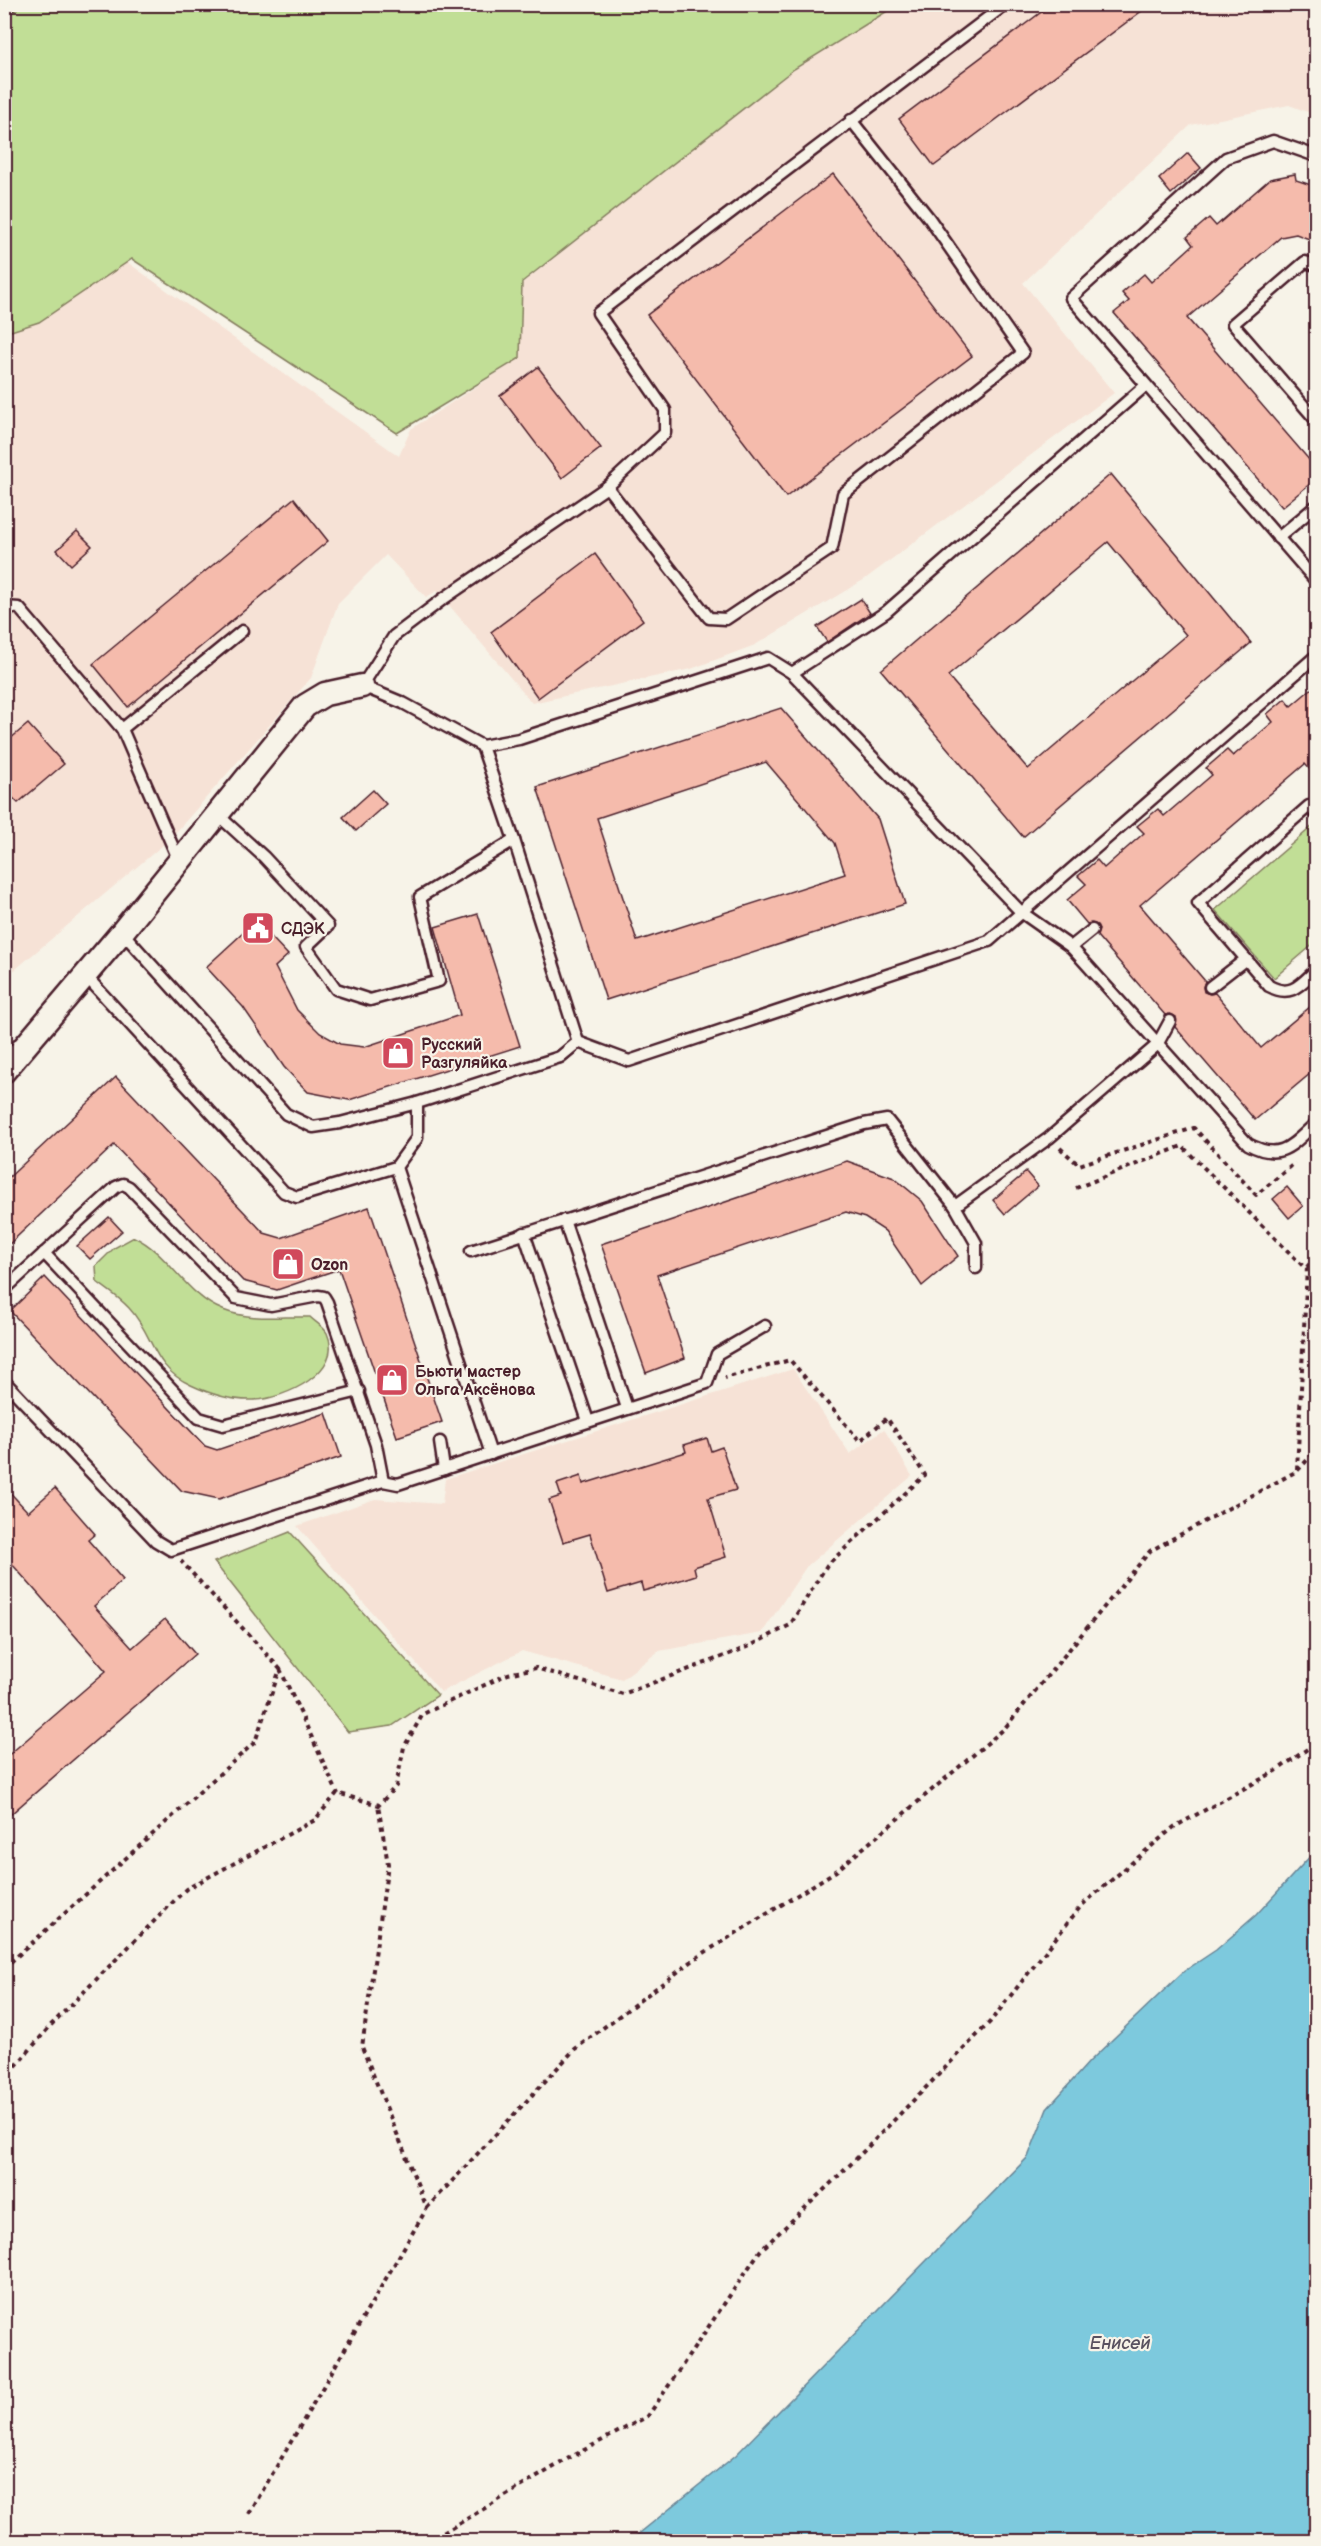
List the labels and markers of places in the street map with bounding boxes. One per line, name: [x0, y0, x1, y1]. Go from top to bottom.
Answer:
public building icon: СДЭК: [240, 910, 276, 946]
place label: СДЭК: [281, 920, 325, 939]
shop icon: Русский Разгуляйка: [380, 1035, 416, 1071]
place label: Русский Разгуляйка: [421, 1036, 508, 1073]
shop icon: Ozon: [270, 1246, 306, 1282]
place label: Ozon: [311, 1256, 348, 1275]
shop icon: Бьюти мастер Oльга Аксёнова: [374, 1362, 410, 1398]
place label: Бьюти мастер Oльга Аксёнова: [415, 1363, 536, 1400]

